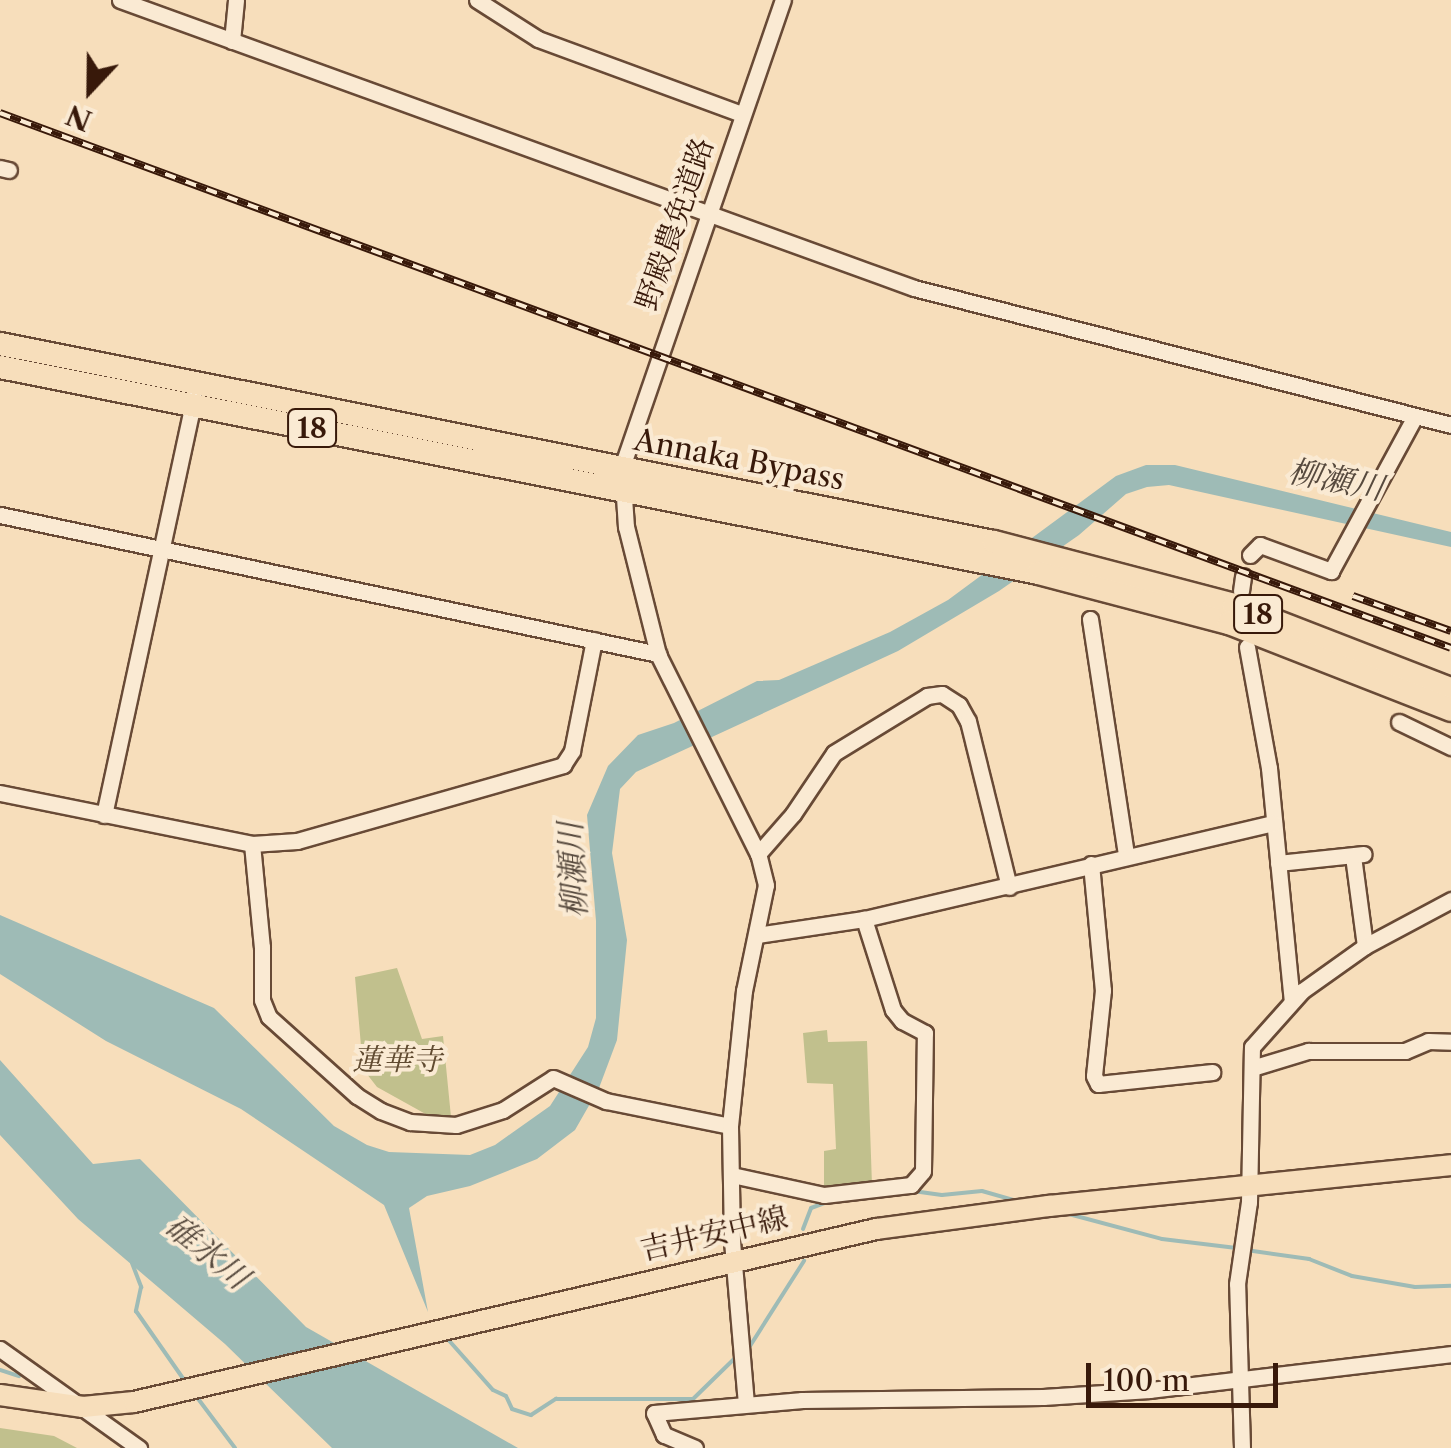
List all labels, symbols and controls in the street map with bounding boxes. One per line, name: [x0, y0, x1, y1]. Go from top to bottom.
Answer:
north arrow: [40, 40, 140, 140]
text: N: [61, 97, 96, 138]
street label: 野殿農免道路: [629, 133, 721, 315]
road number: 18: [287, 405, 337, 451]
street label: Annaka Bypass: [631, 422, 847, 498]
water label: 柳瀬川: [1285, 452, 1387, 508]
road number: 18: [1233, 591, 1283, 637]
water label: 柳瀬川: [551, 821, 595, 919]
park label: 蓮華寺: [352, 1042, 442, 1078]
street label: 吉井安中線: [637, 1200, 791, 1268]
water label: 碓氷川: [158, 1207, 256, 1297]
scale bar: [1091, 1343, 1284, 1405]
text: 100 m: [1103, 1362, 1190, 1399]

